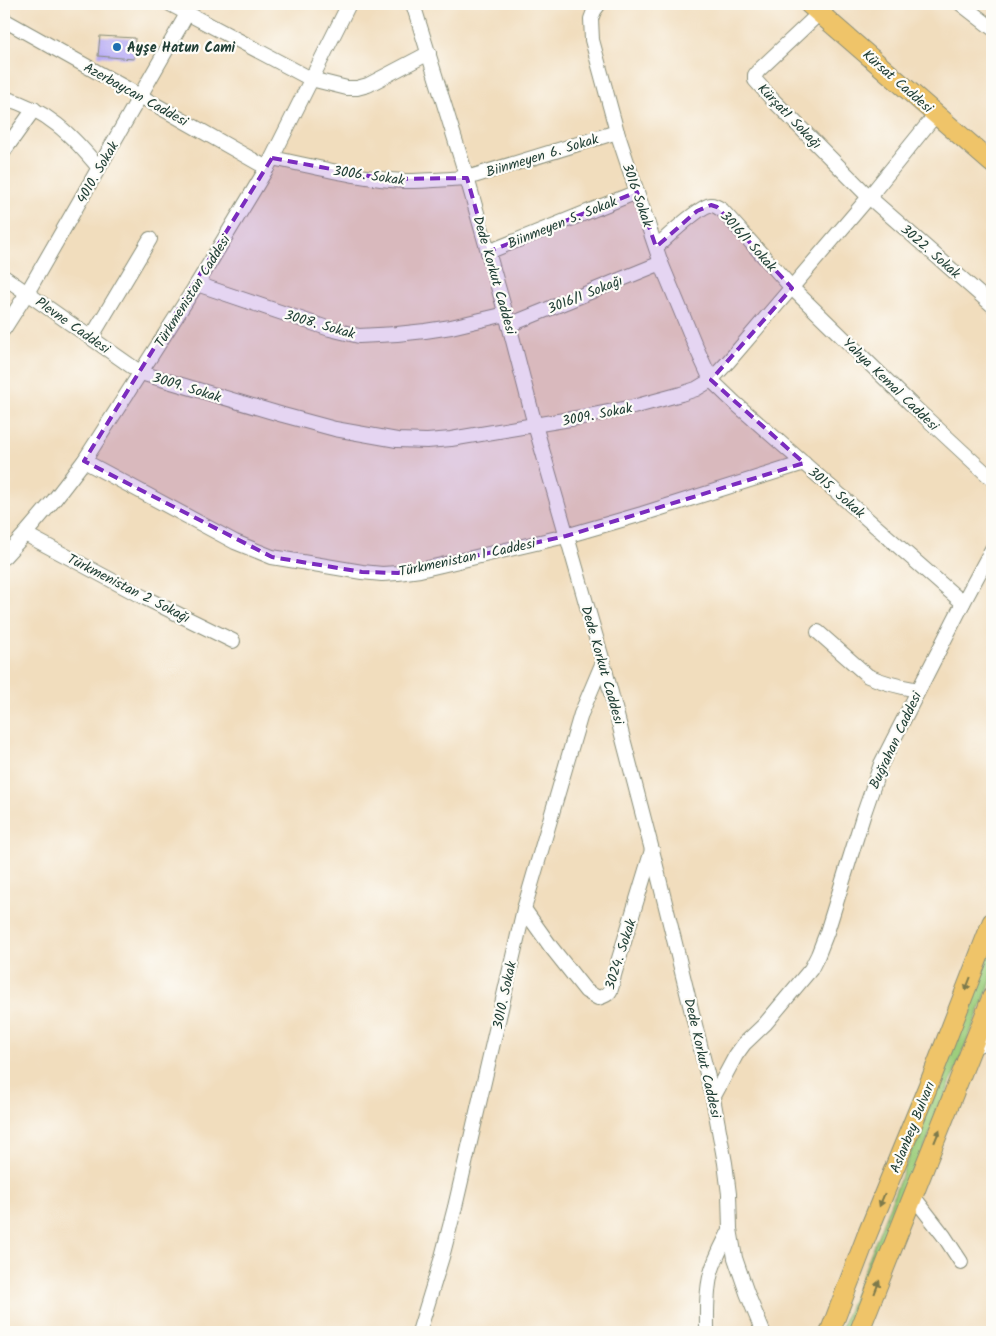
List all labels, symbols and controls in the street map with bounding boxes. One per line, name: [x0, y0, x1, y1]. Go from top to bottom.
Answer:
place label: Ayşe Hatun Cami: [127, 37, 236, 59]
marker: Ayşe Hatun Cami: [111, 41, 123, 53]
street label: Kürsat Caddesi: [857, 45, 938, 119]
street label: Azerbaycan Caddesi: [79, 57, 192, 133]
street label: Kürşat1 Sokağı: [752, 79, 827, 155]
street label: Biinmeyen 6. Sokak: [483, 128, 602, 184]
street label: 4010. Sokak: [71, 137, 125, 208]
street label: 3006. Sokak: [332, 160, 407, 192]
street label: 3016 Sokak: [616, 160, 658, 231]
street label: Biinmeyen 5. Sokak: [504, 191, 621, 255]
street label: 3016/1 Sokak: [715, 206, 782, 277]
street label: Dede Korkut Caddesi: [467, 213, 522, 338]
street label: 3022. Sokak: [895, 219, 966, 285]
street label: Türkmenistan Caddesi: [149, 230, 237, 352]
street label: 3016/1 Sokağı: [544, 270, 627, 320]
street label: Plevne Caddesi: [30, 292, 115, 360]
street label: 3008. Sokak: [282, 304, 358, 346]
street label: Yahya Kemal Caddesi: [837, 333, 944, 437]
street label: 3009. Sokak: [149, 367, 224, 409]
street label: 3009. Sokak: [560, 397, 635, 433]
street label: 3015. Sokak: [803, 462, 870, 524]
street label: Türkmenistan 1 Caddesi: [397, 533, 538, 583]
street label: Türkmenistan 2 Sokağı: [63, 548, 194, 630]
street label: Dede Korkut Caddesi: [575, 603, 630, 728]
street label: Buğrahan Caddesi: [864, 688, 928, 793]
street label: 3024. Sokak: [599, 916, 643, 993]
street label: 3010. Sokak: [487, 959, 523, 1031]
one-way arrow: [964, 977, 972, 992]
street label: Dede Korkut Caddesi: [678, 996, 727, 1121]
street label: Aslanbey Bulvarı: [884, 1078, 942, 1177]
one-way arrow: [933, 1128, 941, 1143]
one-way arrow: [878, 1193, 886, 1208]
one-way arrow: [873, 1279, 881, 1294]

